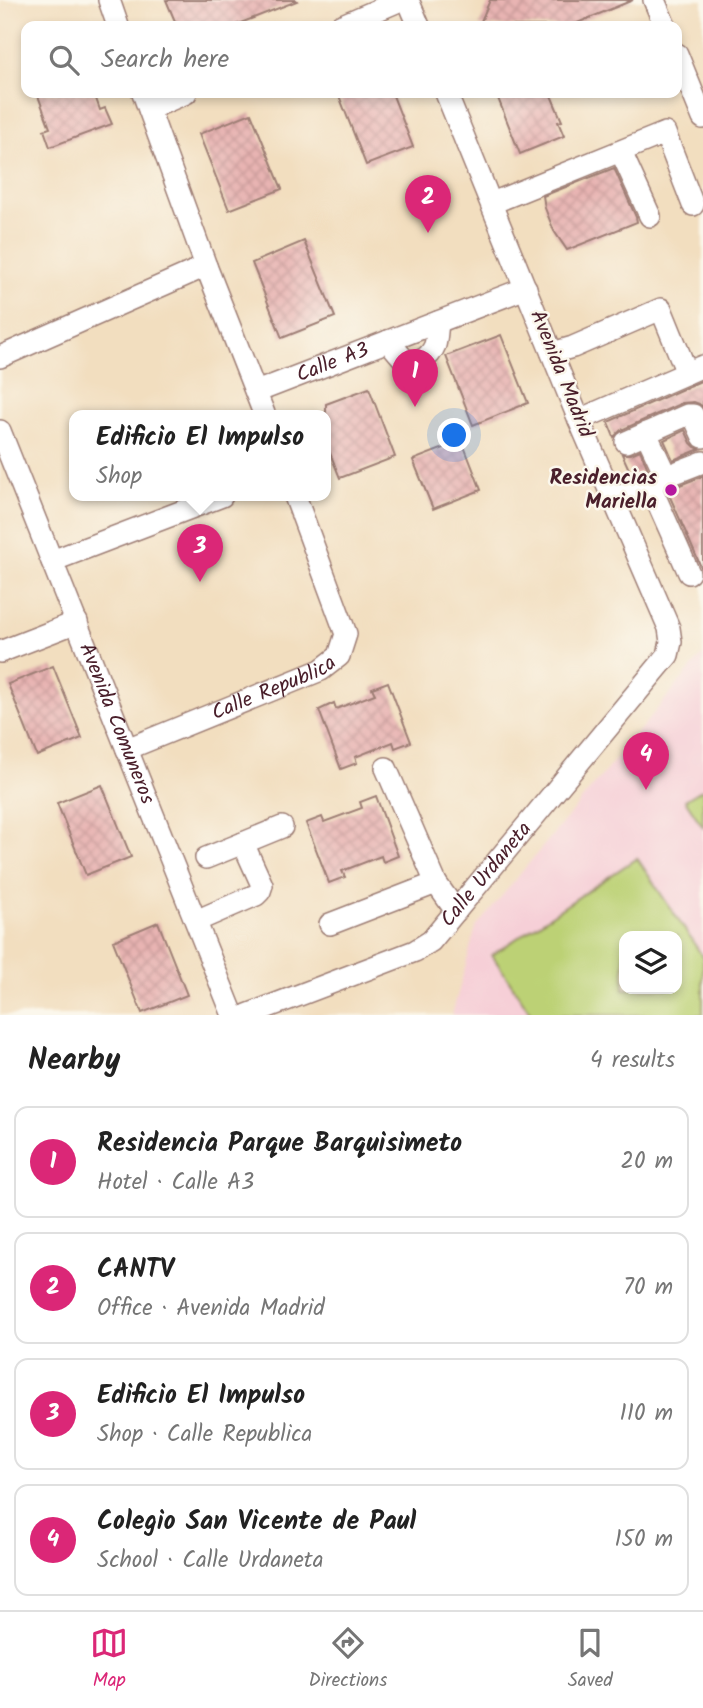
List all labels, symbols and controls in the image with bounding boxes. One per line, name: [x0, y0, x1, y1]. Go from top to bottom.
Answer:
search box: [21, 21, 682, 98]
text: Search here: [101, 39, 229, 81]
icon: search: [45, 41, 83, 79]
pin: 2: [405, 175, 451, 233]
street label: Avenida Madrid: [520, 305, 602, 443]
street label: Calle A3: [291, 334, 374, 391]
pin: 1: [392, 349, 438, 407]
popup: [69, 410, 331, 501]
text: Edificio El Impulso: [96, 417, 304, 459]
your location: [437, 418, 471, 452]
text: Shop: [96, 459, 142, 495]
place label: Residencias Mariella: [549, 462, 657, 519]
marker: Residencias Mariella: [663, 482, 679, 498]
pin: 3: [177, 524, 223, 582]
street label: Avenida Comuneros: [70, 638, 164, 809]
street label: Calle Republica: [206, 647, 344, 729]
pin: 4: [623, 732, 669, 790]
street label: Calle Urdaneta: [432, 814, 540, 935]
map controls: [619, 931, 682, 994]
button: layers: [619, 931, 682, 994]
text: Nearby: [28, 1037, 120, 1085]
text: 4 results: [590, 1043, 675, 1079]
text: Residencia Parque Barquisimeto: [97, 1123, 462, 1165]
text: 1: [50, 1144, 56, 1180]
text: 20 m: [621, 1144, 673, 1180]
text: Hotel · Calle A3: [97, 1165, 254, 1201]
text: CANTV: [97, 1249, 174, 1291]
text: 2: [46, 1270, 60, 1306]
text: 70 m: [623, 1270, 673, 1306]
text: Office · Avenida Madrid: [97, 1291, 325, 1327]
text: Edificio El Impulso: [97, 1375, 305, 1417]
text: 3: [47, 1396, 59, 1432]
text: 110 m: [620, 1396, 673, 1432]
text: Shop · Calle Republica: [97, 1417, 312, 1453]
text: Colegio San Vicente de Paul: [97, 1501, 416, 1543]
text: 4: [47, 1522, 59, 1558]
text: 150 m: [614, 1522, 673, 1558]
text: School · Calle Urdaneta: [97, 1543, 323, 1579]
tab: Map: [90, 1624, 128, 1696]
tab: Directions: [309, 1624, 387, 1696]
tab: Saved: [568, 1624, 613, 1696]

